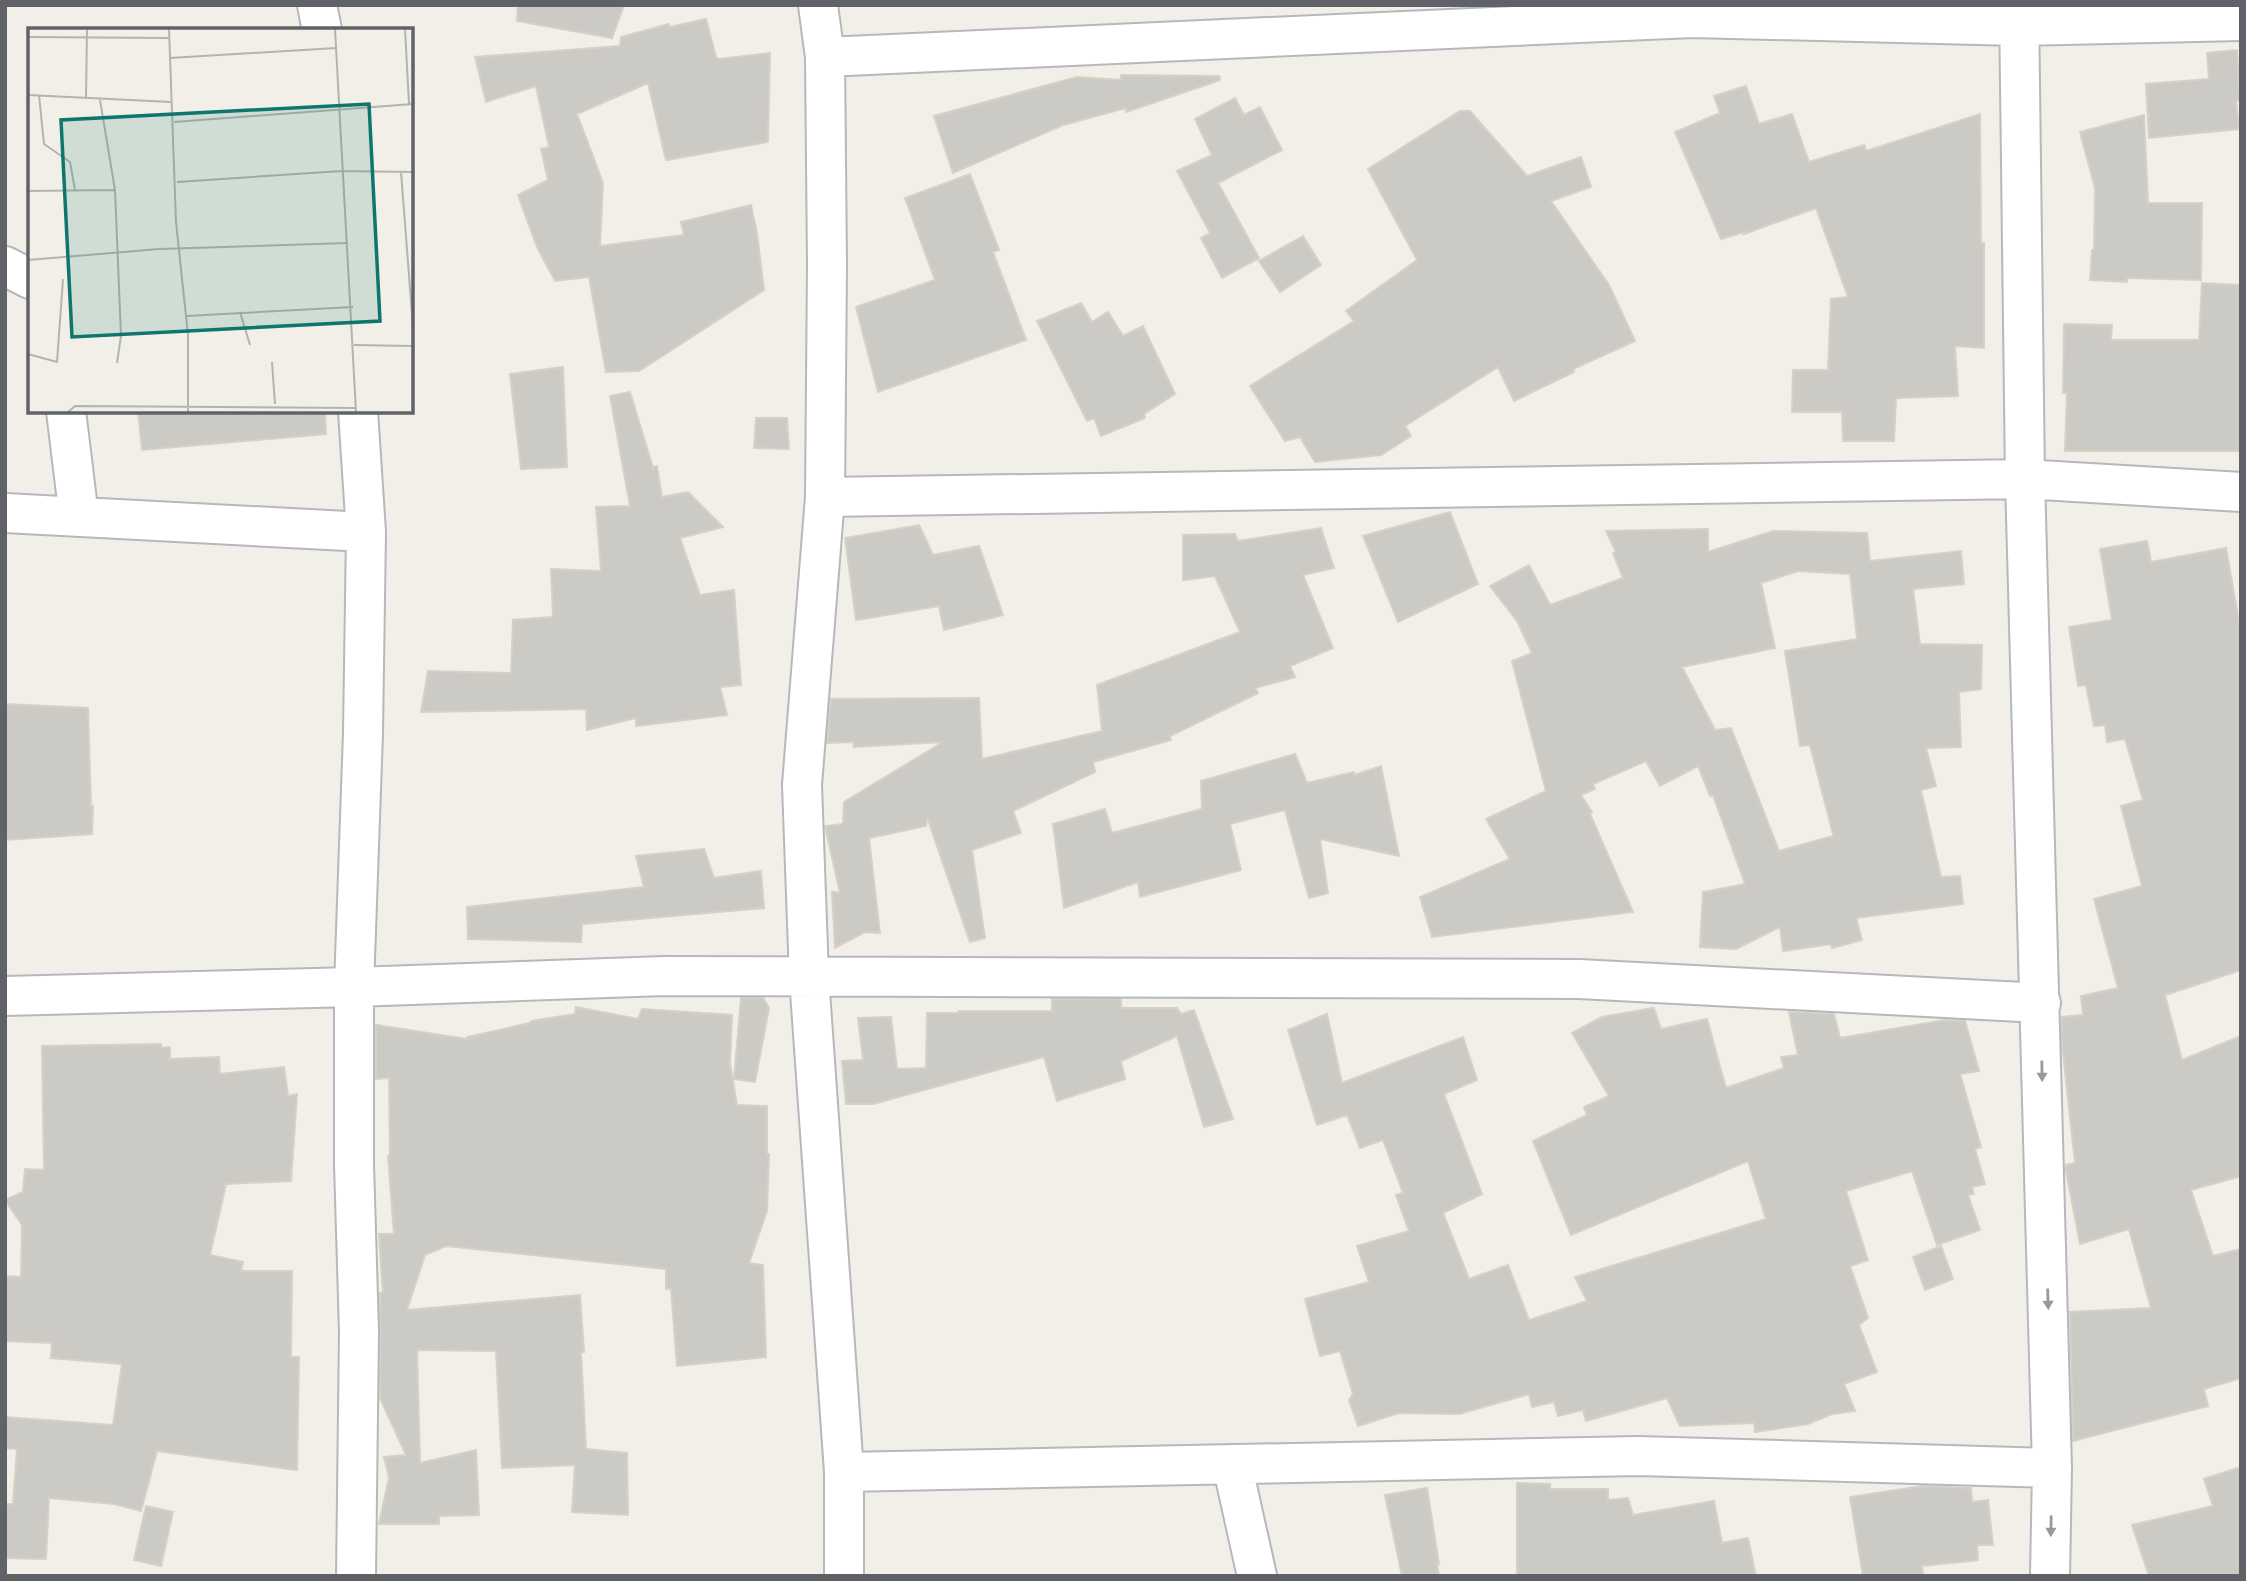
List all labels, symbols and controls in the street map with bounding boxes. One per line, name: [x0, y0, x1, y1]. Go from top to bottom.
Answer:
inset map: [28, 28, 413, 413]
one-way arrow: [2036, 1061, 2048, 1083]
one-way arrow: [2042, 1288, 2053, 1310]
one-way arrow: [2045, 1516, 2057, 1538]

